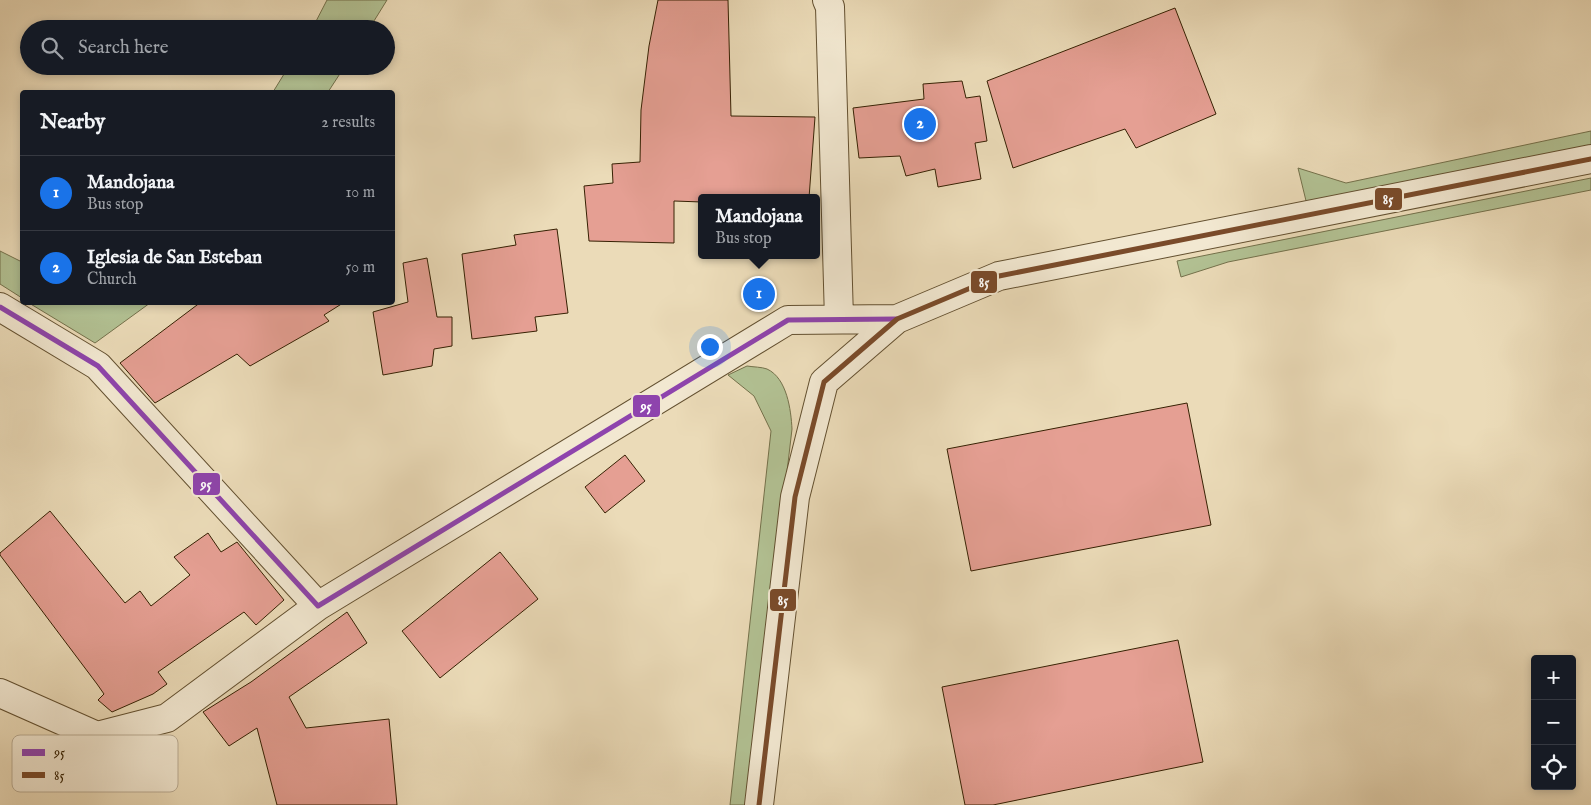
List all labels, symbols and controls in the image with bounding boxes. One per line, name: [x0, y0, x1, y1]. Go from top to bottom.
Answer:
search box: [20, 20, 395, 75]
icon: search: [38, 34, 66, 62]
text: Search here: [78, 36, 169, 60]
pin: 2: [904, 105, 936, 143]
text: Nearby: [40, 109, 105, 136]
text: 2 results: [321, 113, 375, 133]
text: Mandojana: [87, 171, 175, 195]
text: 1: [53, 183, 59, 203]
text: 10 m: [345, 183, 375, 203]
line badge: 85: [1374, 187, 1403, 211]
text: 85: [1383, 191, 1393, 209]
popup: [698, 194, 820, 259]
text: Bus stop: [87, 195, 143, 215]
text: Mandojana: [715, 205, 803, 229]
text: Bus stop: [715, 229, 772, 249]
text: Iglesia de San Esteban: [87, 246, 262, 270]
text: 2: [52, 258, 60, 278]
text: 50 m: [346, 258, 375, 278]
text: Church: [87, 270, 136, 290]
line badge: 85: [970, 270, 998, 294]
text: 85: [979, 274, 989, 292]
pin: 1: [743, 275, 775, 313]
your location: [697, 334, 723, 360]
line badge: 95: [632, 394, 661, 418]
text: 95: [639, 398, 652, 416]
line badge: 95: [192, 472, 221, 496]
text: 95: [199, 476, 212, 494]
line badge: 85: [769, 588, 797, 612]
text: 85: [778, 592, 788, 610]
map controls: [1531, 655, 1576, 790]
button: +: [1531, 655, 1576, 700]
button: −: [1531, 700, 1576, 745]
legend: [12, 735, 178, 792]
text: 95: [53, 744, 65, 762]
button: locate: [1531, 745, 1576, 790]
text: 85: [54, 767, 65, 785]

